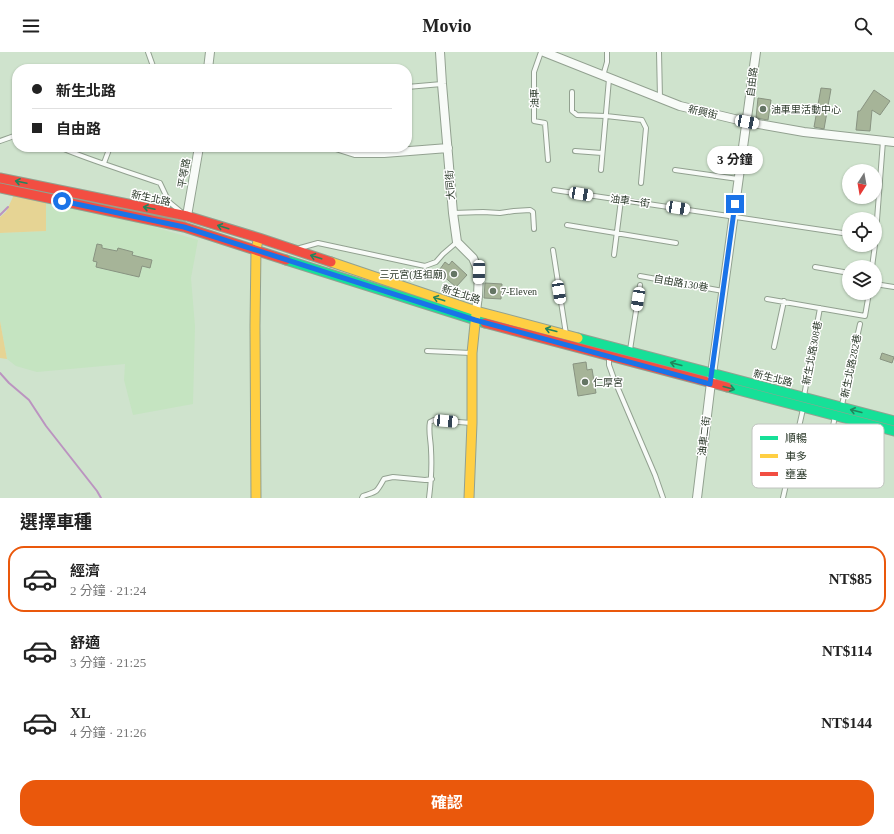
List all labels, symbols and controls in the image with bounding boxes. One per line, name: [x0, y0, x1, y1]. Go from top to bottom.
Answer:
icon: menu: [20, 15, 42, 37]
icon: search: [852, 15, 874, 37]
text: Movio: [423, 16, 472, 36]
street label: 自由路: [745, 66, 759, 98]
text: 新生北路: [56, 83, 116, 99]
street label: 油車: [529, 88, 540, 108]
street label: 新興街: [687, 103, 719, 121]
marker: 油車里活動中心: [758, 104, 768, 114]
place label: 油車里活動中心: [771, 104, 841, 115]
car: [734, 114, 760, 130]
text: 自由路: [56, 121, 101, 137]
callout: 3 分鐘: [707, 146, 763, 174]
text: 3 分鐘: [717, 152, 753, 167]
street label: 平等路: [176, 157, 192, 189]
north arrow: [842, 164, 882, 204]
map controls: [842, 164, 882, 300]
street label: 大同街: [443, 170, 457, 200]
one-way arrow: [15, 178, 28, 186]
car: [568, 186, 594, 202]
street label: 新生北路: [130, 188, 172, 208]
route start: [53, 192, 71, 210]
street label: 油車一街: [609, 193, 651, 209]
route end: [726, 195, 744, 213]
car: [665, 200, 691, 216]
one-way arrow: [143, 204, 156, 212]
button: locate: [842, 212, 882, 252]
one-way arrow: [217, 223, 230, 230]
one-way arrow: [310, 253, 322, 261]
car: [473, 260, 485, 284]
button: layers: [842, 260, 882, 300]
place label: 三元宮(尪祖廟): [379, 269, 446, 281]
marker: 三元宮(尪祖廟): [449, 269, 459, 279]
street label: 自由路130巷: [653, 273, 709, 293]
car: [551, 279, 567, 305]
street label: 新生北路: [440, 283, 482, 305]
marker: 7-Eleven: [488, 286, 498, 296]
place label: 7-Eleven: [501, 286, 537, 297]
car: [630, 286, 646, 312]
one-way arrow: [434, 294, 446, 302]
street label: 新生北路308巷: [800, 320, 824, 386]
one-way arrow: [544, 326, 557, 333]
street label: 新生北路282巷: [839, 333, 863, 399]
one-way arrow: [670, 360, 683, 367]
street label: 新生北路: [752, 368, 794, 388]
marker: 仁厚宮: [580, 377, 590, 387]
place label: 仁厚宮: [593, 377, 623, 388]
one-way arrow: [722, 385, 735, 393]
one-way arrow: [850, 407, 863, 414]
car: [434, 414, 458, 428]
street label: 油車二街: [696, 415, 712, 457]
legend: [752, 424, 884, 488]
text: 順暢: [785, 432, 807, 444]
text: 車多: [785, 450, 807, 462]
text: 壅塞: [785, 468, 807, 480]
text: 選擇車種: [20, 512, 92, 532]
icon: car: [22, 561, 58, 597]
text: 經濟: [70, 563, 100, 579]
text: NT$85: [829, 571, 872, 587]
text: 2 分鐘 · 21:24: [70, 583, 146, 598]
icon: car: [22, 633, 58, 669]
text: 舒適: [70, 635, 100, 651]
text: NT$114: [822, 643, 872, 659]
text: 3 分鐘 · 21:25: [70, 655, 146, 670]
icon: car: [22, 705, 58, 741]
text: XL: [70, 705, 91, 721]
text: NT$144: [821, 715, 872, 731]
text: 4 分鐘 · 21:26: [70, 725, 146, 740]
button: 確認: [20, 780, 874, 826]

